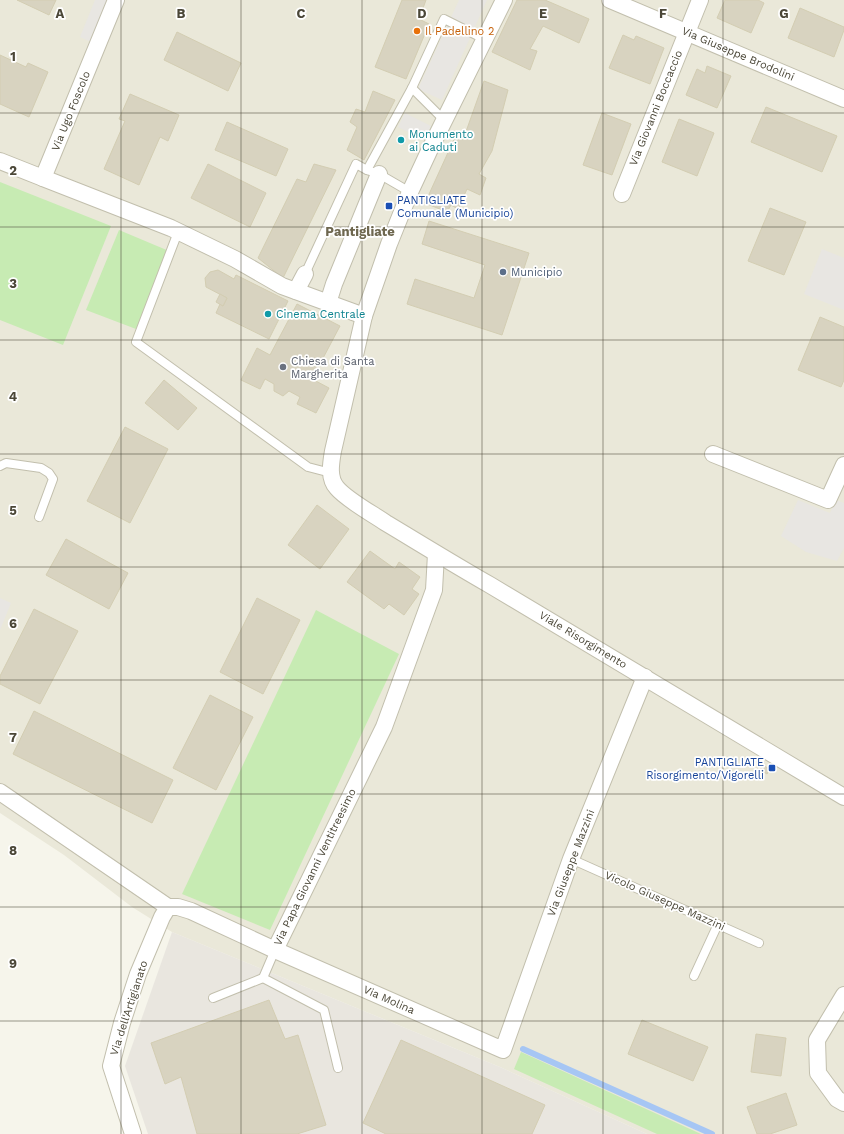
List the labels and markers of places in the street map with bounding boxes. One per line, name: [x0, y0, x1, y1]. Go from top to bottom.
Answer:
place label: Il Padellino 2: [425, 25, 494, 38]
marker: Il Padellino 2: [412, 26, 422, 36]
place label: Monumento ai Caduti: [409, 128, 473, 154]
marker: Monumento ai Caduti: [396, 135, 406, 145]
place label: PANTIGLIATE Comunale (Municipio): [397, 194, 513, 220]
marker: PANTIGLIATE Comunale (Municipio): [384, 201, 394, 211]
place label: Municipio: [511, 266, 562, 279]
marker: Municipio: [498, 267, 508, 277]
place label: Cinema Centrale: [276, 308, 365, 321]
marker: Cinema Centrale: [263, 309, 273, 319]
place label: Chiesa di Santa Margherita: [291, 355, 374, 381]
marker: Chiesa di Santa Margherita: [278, 362, 288, 372]
place label: PANTIGLIATE Risorgimento/Vigorelli: [646, 756, 764, 782]
marker: PANTIGLIATE Risorgimento/Vigorelli: [767, 763, 777, 773]

